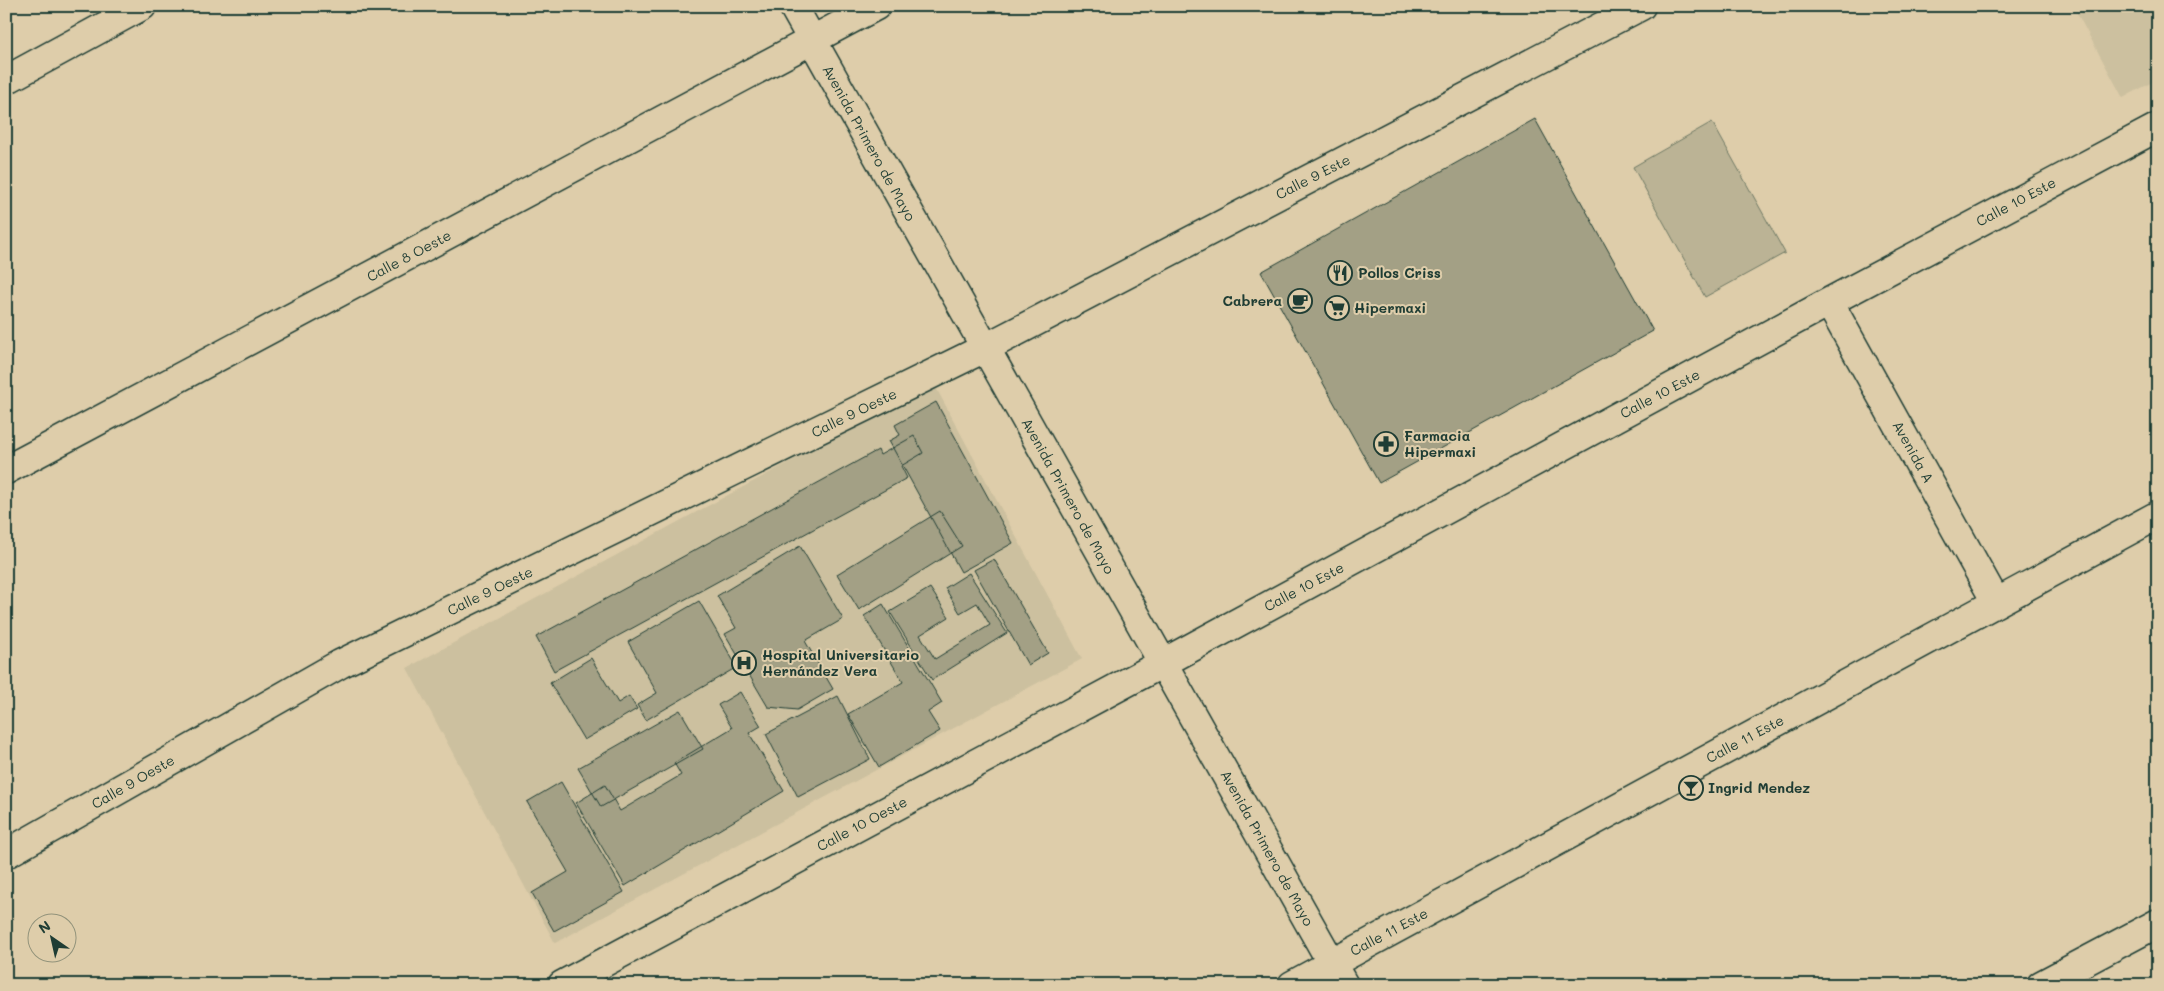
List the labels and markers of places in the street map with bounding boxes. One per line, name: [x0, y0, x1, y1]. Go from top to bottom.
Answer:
restaurant icon: Pollos Criss: [1327, 260, 1353, 286]
place label: Pollos Criss: [1358, 263, 1441, 282]
cafe icon: Cabrera: [1287, 288, 1313, 314]
place label: Cabrera: [1223, 291, 1282, 310]
supermarket icon: Hipermaxi: [1324, 295, 1350, 321]
place label: Hipermaxi: [1354, 298, 1426, 317]
place label: Farmacia Hipermaxi: [1404, 426, 1476, 461]
pharmacy icon: Farmacia Hipermaxi: [1373, 431, 1399, 457]
place label: Hospital Universitario Hernández Vera: [762, 645, 919, 680]
hospital icon: Hospital Universitario Hernández Vera: [731, 650, 757, 676]
bar icon: Ingrid Mendez: [1678, 775, 1704, 801]
place label: Ingrid Mendez: [1708, 778, 1810, 797]

